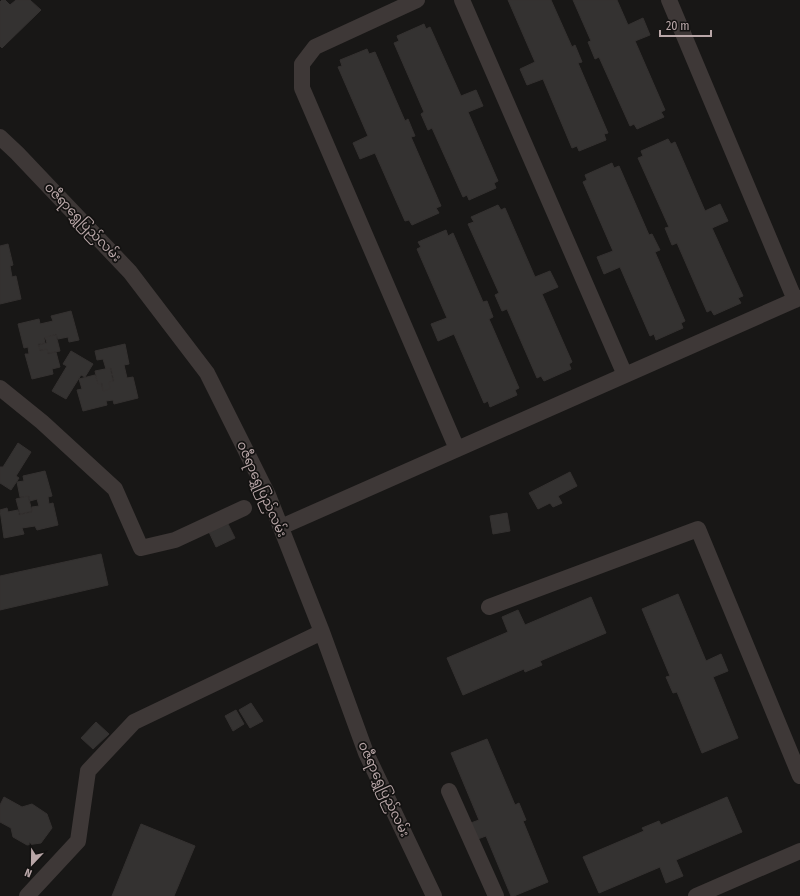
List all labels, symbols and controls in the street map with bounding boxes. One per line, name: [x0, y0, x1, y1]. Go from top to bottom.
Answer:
scale bar: [660, 12, 711, 38]
text: 20 m: [666, 19, 690, 33]
street label: ဝဇီရာရွှေပြည်လမ်း: [39, 179, 125, 267]
street label: ဝဇီရာရွှေပြည်လမ်း: [231, 438, 291, 541]
street label: ဝဇီရာရွှေပြည်လမ်း: [353, 738, 414, 840]
north arrow: [12, 844, 52, 884]
text: N: [23, 866, 34, 880]

